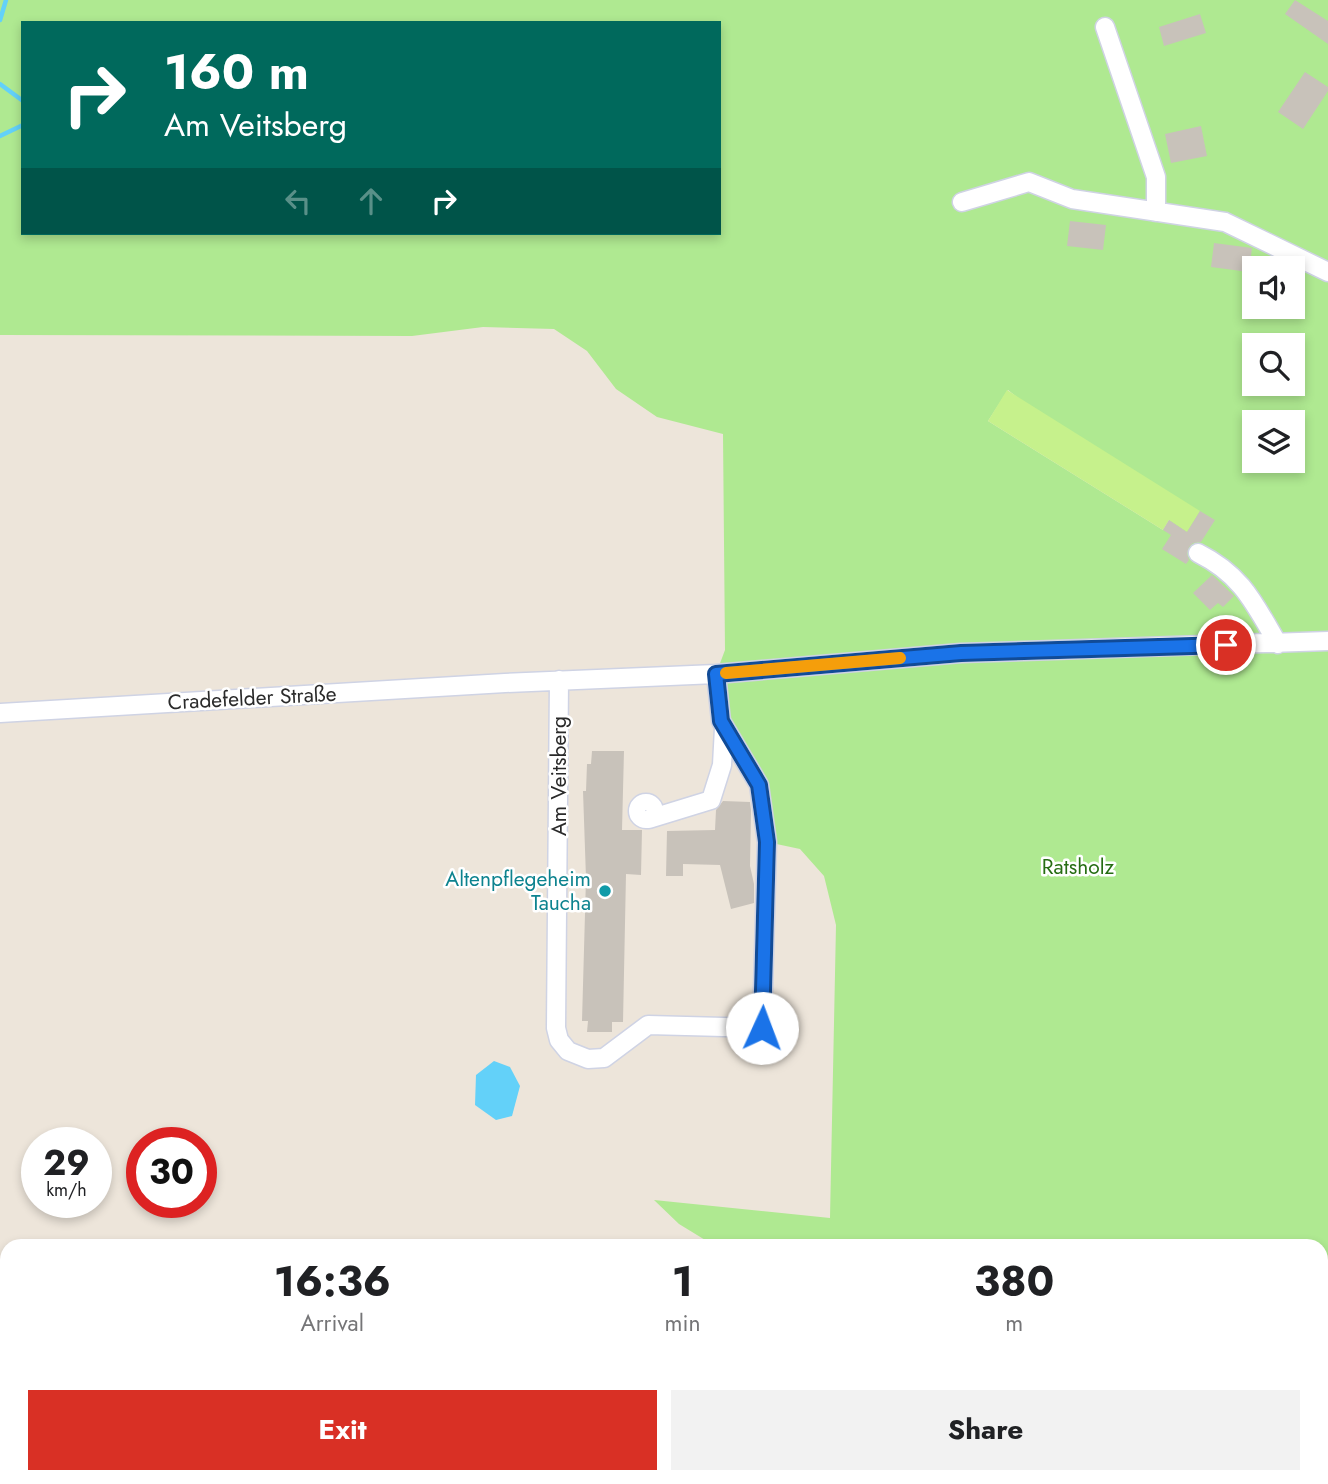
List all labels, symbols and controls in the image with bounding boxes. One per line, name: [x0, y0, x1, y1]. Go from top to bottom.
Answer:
text: 160 m: [164, 37, 309, 107]
icon: right: [49, 49, 140, 140]
text: Am Veitsberg: [164, 102, 347, 148]
icon: left: [279, 182, 317, 220]
icon: ahead: [352, 182, 390, 220]
icon: right: [425, 182, 463, 220]
map controls: [1242, 256, 1305, 473]
button: sound: [1242, 256, 1305, 319]
button: search: [1242, 333, 1305, 396]
button: layers: [1242, 410, 1305, 473]
pin: [1196, 615, 1256, 675]
icon: arrive: [1207, 626, 1245, 664]
street label: Cradefelder Straße: [167, 679, 337, 717]
street label: Am Veitsberg: [544, 716, 574, 836]
park label: Ratsholz: [1042, 852, 1115, 882]
place label: Altenpflegeheim Taucha: [445, 864, 591, 918]
marker: Altenpflegeheim Taucha: [597, 883, 613, 899]
position arrow: [725, 991, 799, 1065]
speed limit sign: 30: [126, 1127, 217, 1218]
text: 29: [43, 1138, 90, 1188]
text: km/h: [46, 1177, 87, 1203]
text: 16:36: [274, 1251, 391, 1312]
text: 1: [672, 1251, 693, 1312]
text: 380: [974, 1251, 1054, 1312]
text: Arrival: [301, 1306, 364, 1340]
text: min: [664, 1306, 700, 1340]
text: m: [1005, 1306, 1023, 1340]
button: Exit: [28, 1390, 657, 1470]
button: Share: [671, 1390, 1300, 1470]

